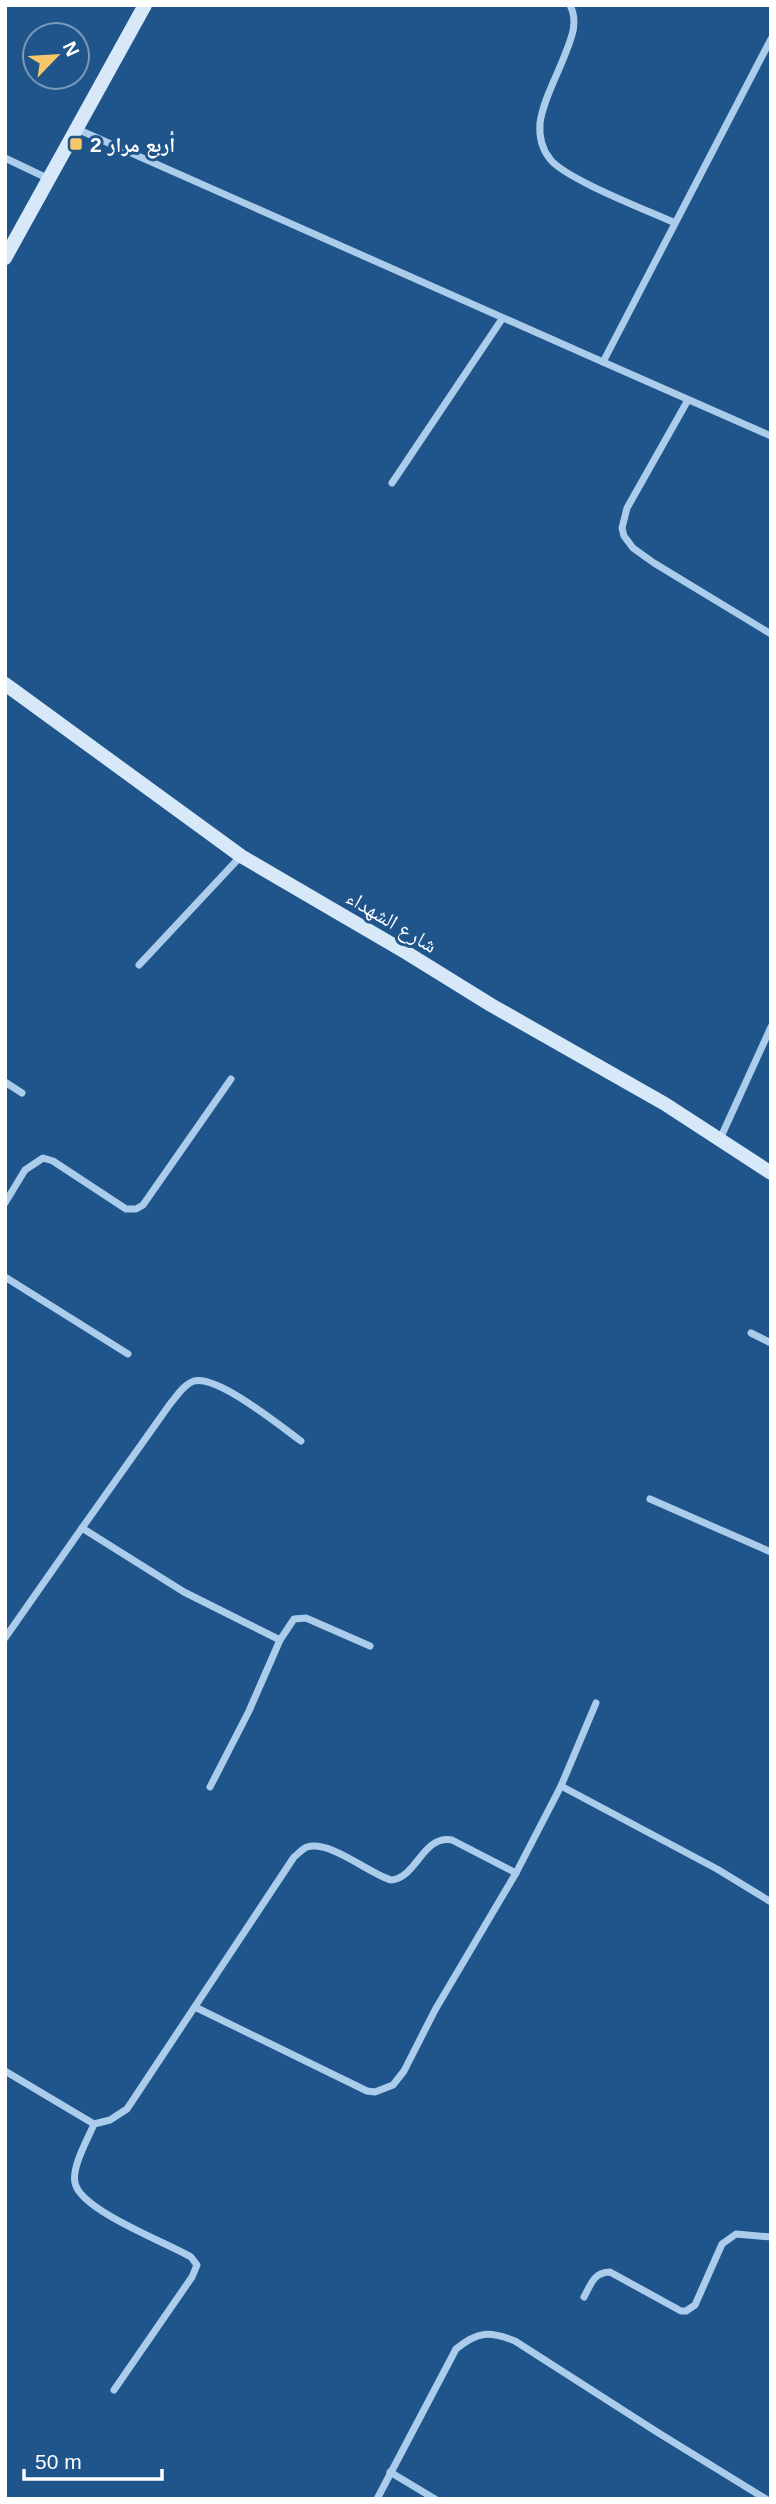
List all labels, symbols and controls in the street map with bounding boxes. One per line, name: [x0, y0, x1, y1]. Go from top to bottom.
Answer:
north arrow: [21, 21, 91, 91]
text: N: [59, 38, 83, 60]
place label: أربع مرار 2: [90, 130, 175, 159]
marker: أربع مرار 2: [68, 136, 84, 152]
street label: شارع الشهداء: [342, 885, 441, 959]
scale bar: [24, 2438, 163, 2482]
text: 50 m: [35, 2450, 82, 2473]

